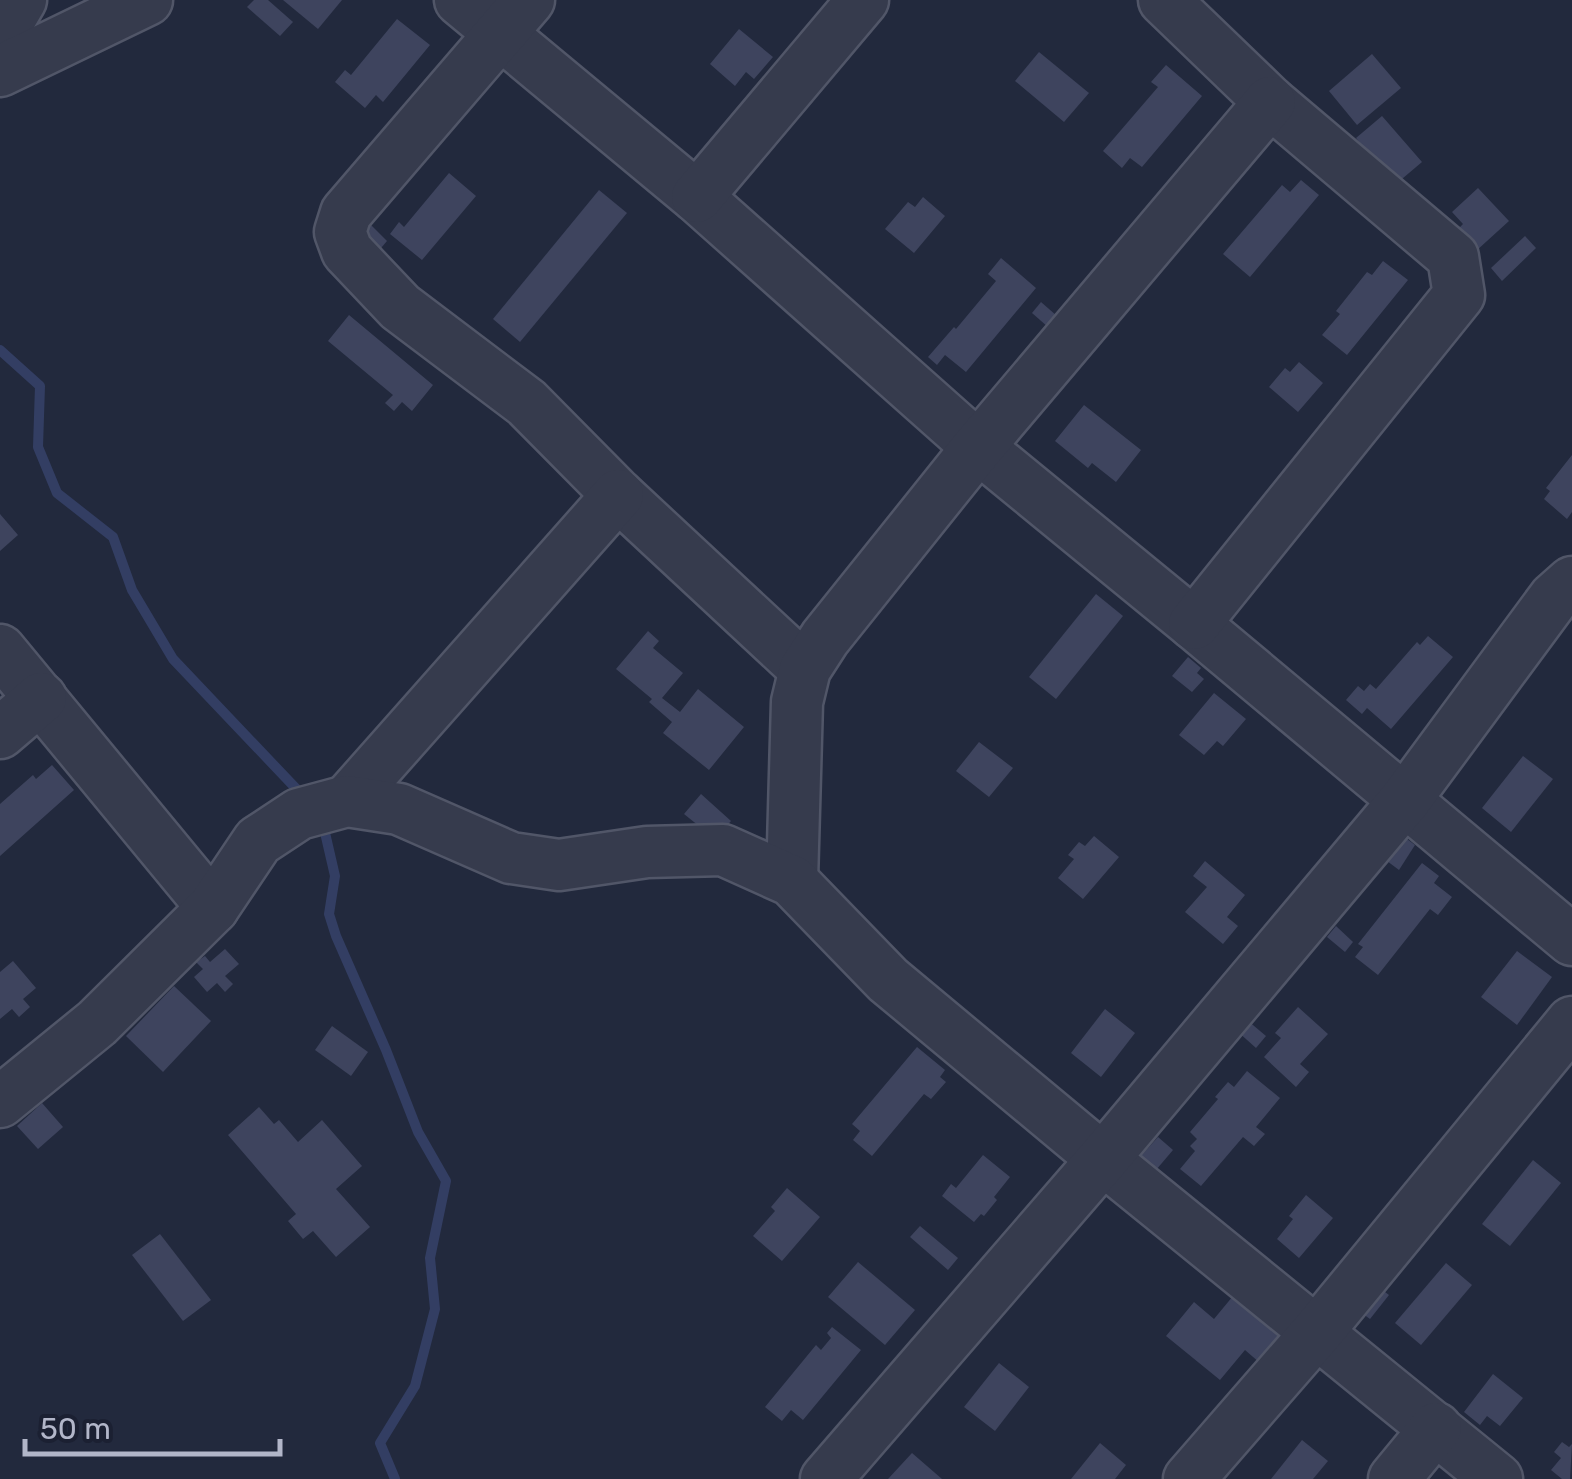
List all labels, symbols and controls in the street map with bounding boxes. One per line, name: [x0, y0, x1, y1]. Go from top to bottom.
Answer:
scale bar: [25, 1394, 280, 1456]
text: 50 m: [40, 1411, 111, 1447]

